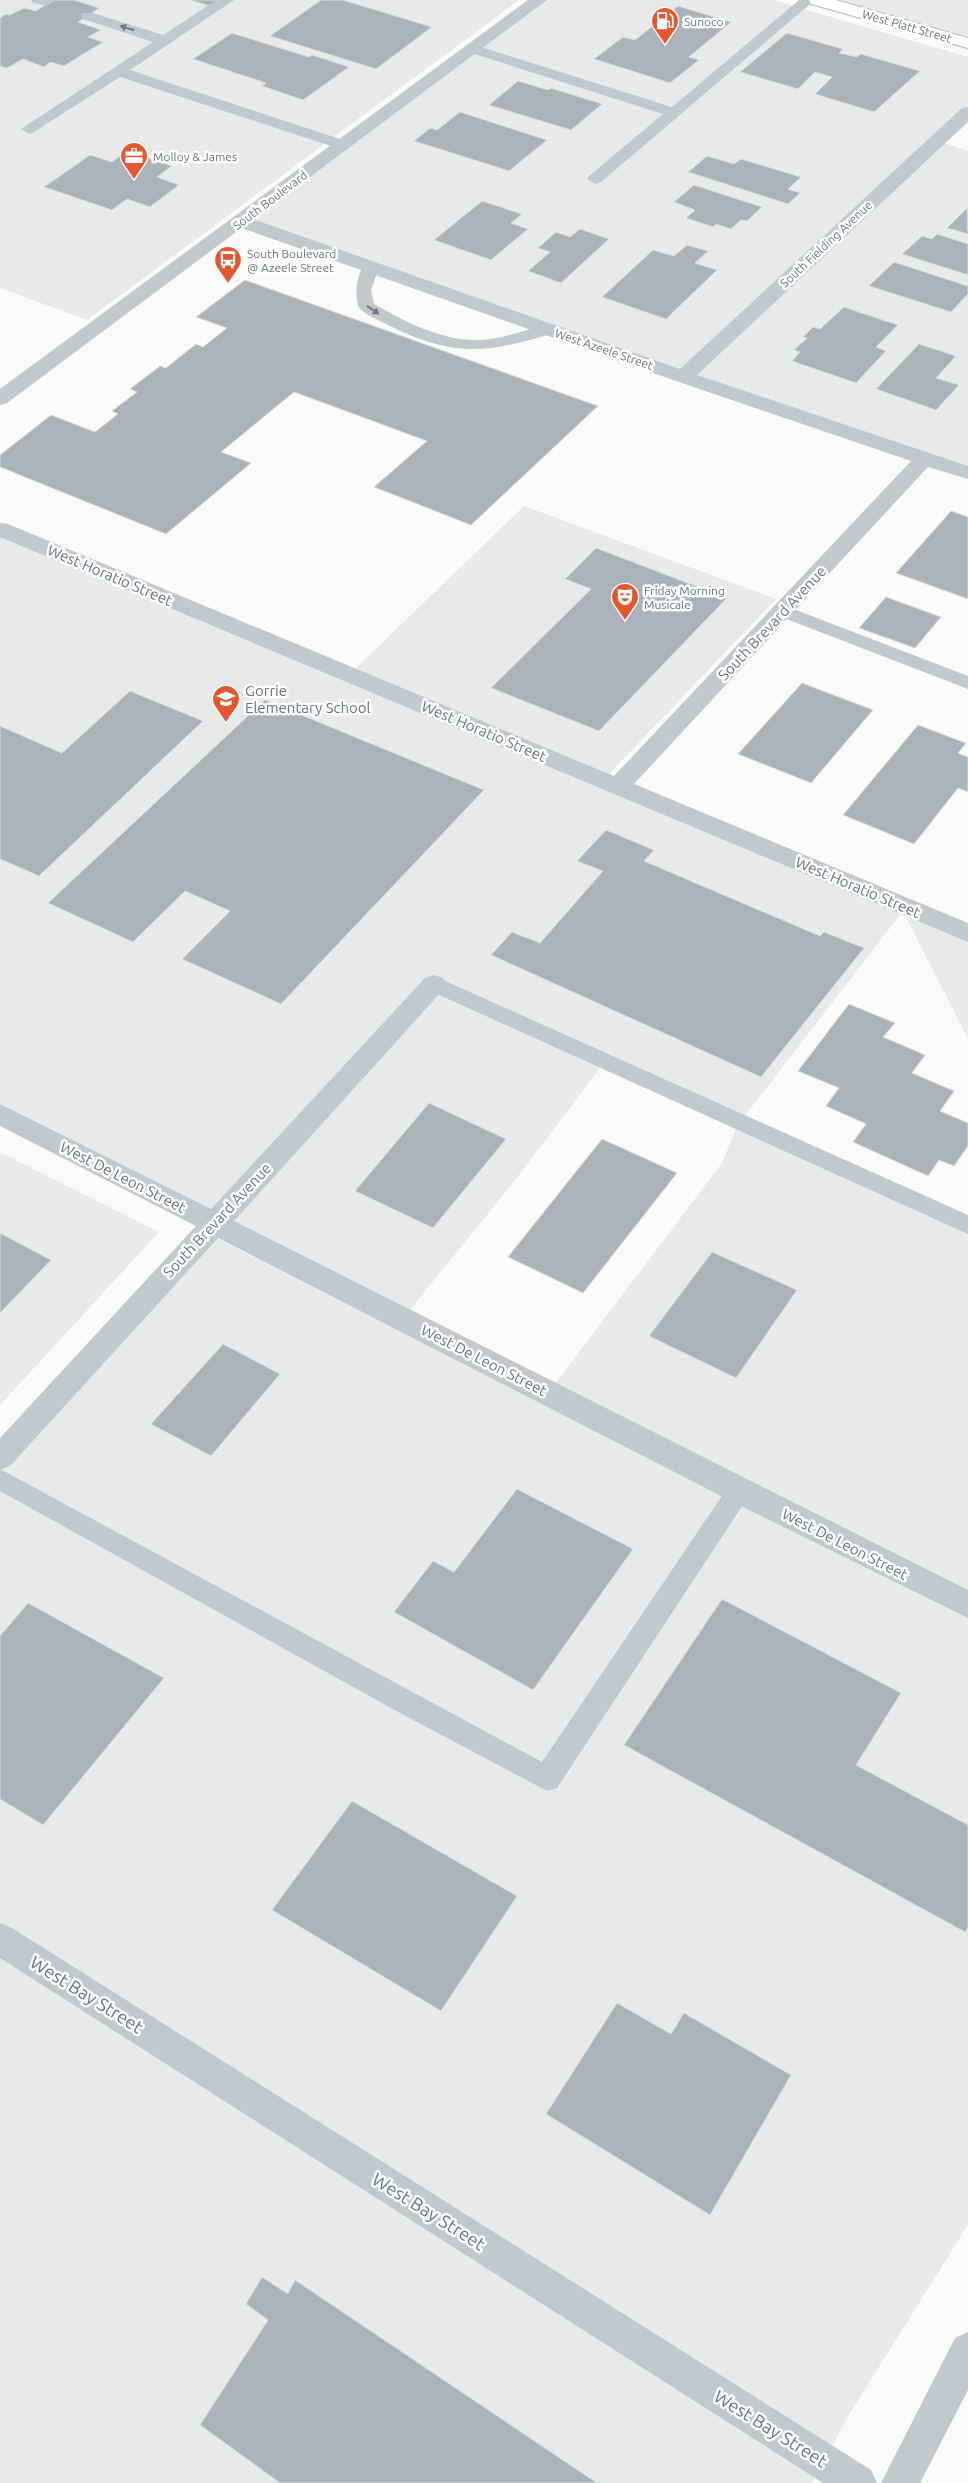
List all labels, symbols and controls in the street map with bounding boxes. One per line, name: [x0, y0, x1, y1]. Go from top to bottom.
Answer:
fuel station icon: Sunoco: [650, 6, 680, 45]
street label: West Platt Street: [861, 7, 953, 45]
place label: Sunoco: [684, 15, 724, 28]
one-way arrow: [119, 24, 134, 32]
office icon: Molloy & James: [119, 141, 149, 180]
place label: Molloy & James: [153, 150, 237, 163]
street label: South Boulevard: [230, 168, 310, 232]
street label: South Fielding Avenue: [778, 198, 874, 290]
bus stop icon: South Boulevard @ Azeele Street: [213, 245, 243, 284]
place label: South Boulevard @ Azeele Street: [247, 247, 336, 274]
one-way arrow: [366, 305, 380, 315]
street label: West Azeele Street: [553, 326, 655, 372]
street label: West Horatio Street: [45, 541, 175, 609]
street label: South Brevard Avenue: [715, 562, 829, 684]
theatre icon: Friday Morning Musicale: [610, 582, 640, 621]
place label: Friday Morning Musicale: [644, 584, 725, 611]
place label: Gorrie Elementary School: [245, 682, 371, 716]
school or university icon: Gorrie Elementary School: [211, 684, 241, 723]
street label: West Horatio Street: [419, 697, 549, 765]
street label: West Horatio Street: [793, 853, 923, 921]
street label: West De Leon Street: [57, 1138, 189, 1216]
street label: South Brevard Avenue: [160, 1159, 274, 1281]
street label: West De Leon Street: [418, 1321, 550, 1399]
street label: West De Leon Street: [779, 1505, 911, 1583]
street label: West Bay Street: [27, 1951, 147, 2037]
street label: West Bay Street: [369, 2168, 489, 2254]
street label: West Bay Street: [711, 2385, 831, 2471]

